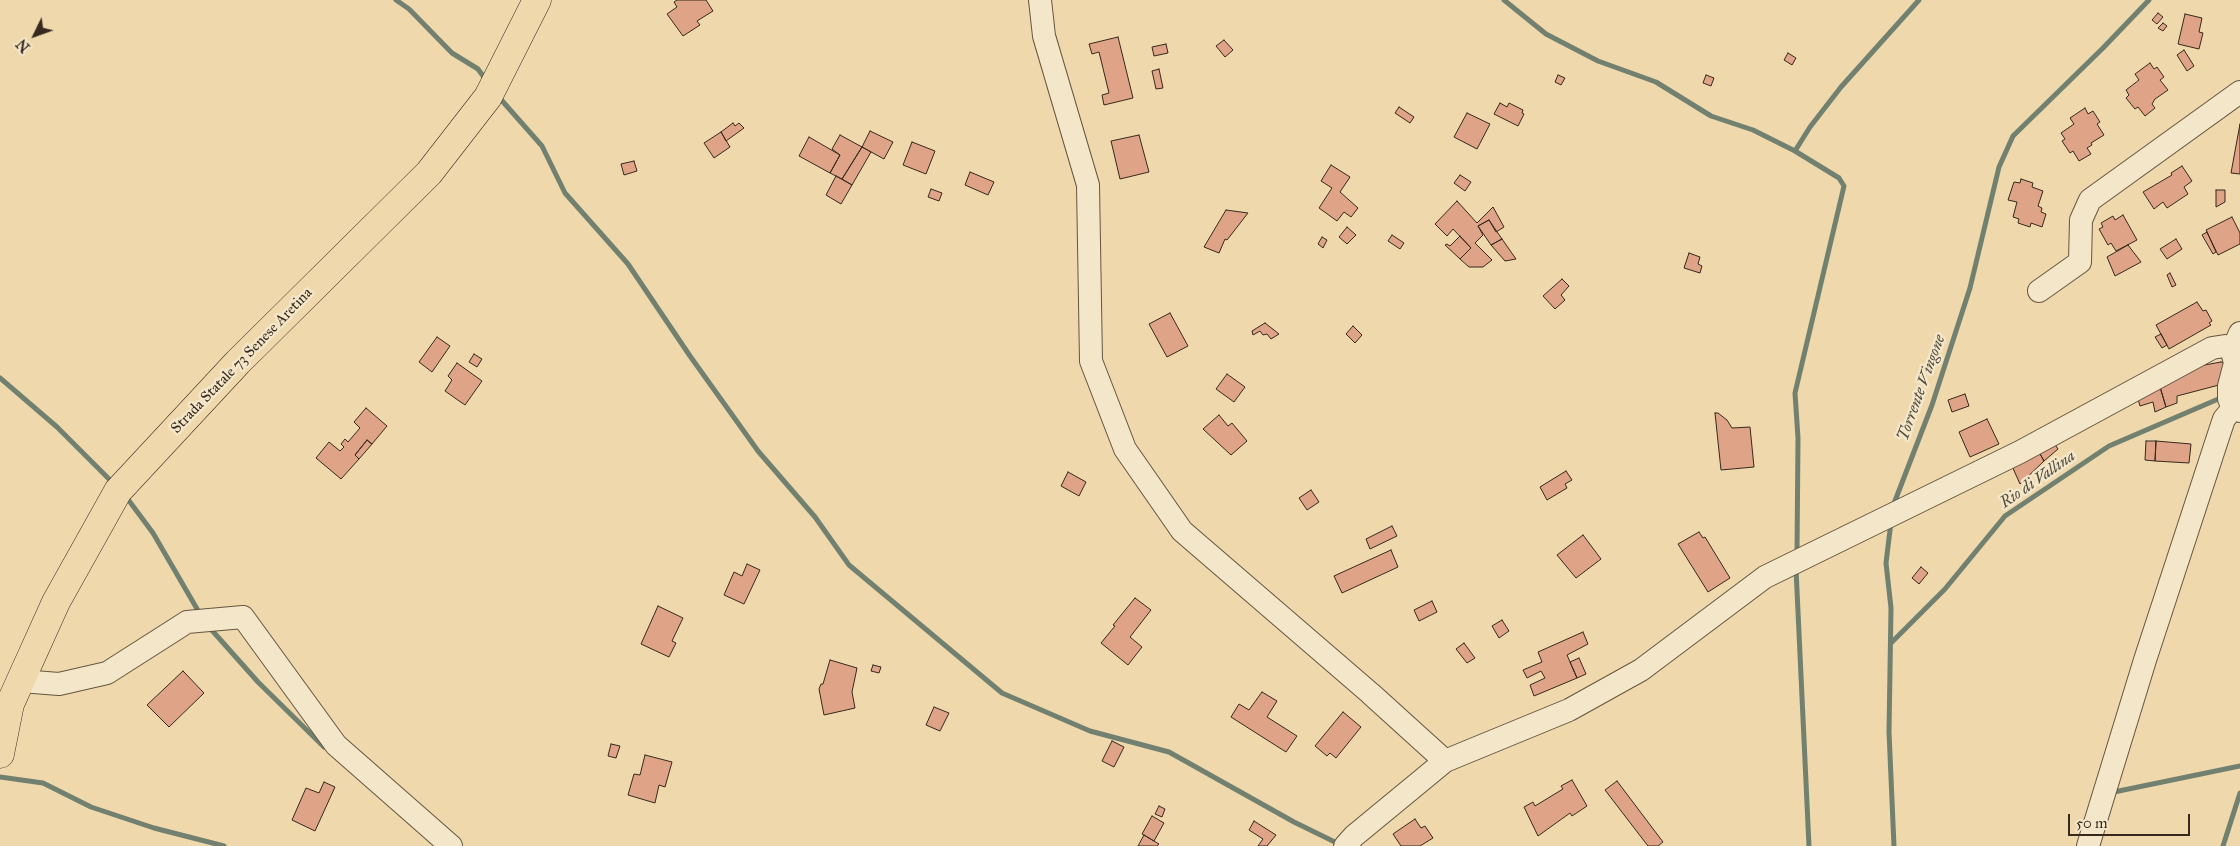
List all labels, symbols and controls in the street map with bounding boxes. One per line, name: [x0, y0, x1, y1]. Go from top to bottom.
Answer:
north arrow: [10, 10, 60, 60]
text: N: [13, 35, 34, 55]
street label: Strada Statale 73 Senese Aretina: [168, 284, 316, 438]
water label: Torrente Vingone: [1894, 332, 1950, 444]
water label: Rio di Vallina: [1997, 447, 2079, 513]
scale bar: [2070, 804, 2192, 836]
text: 50 m: [2076, 814, 2108, 832]

